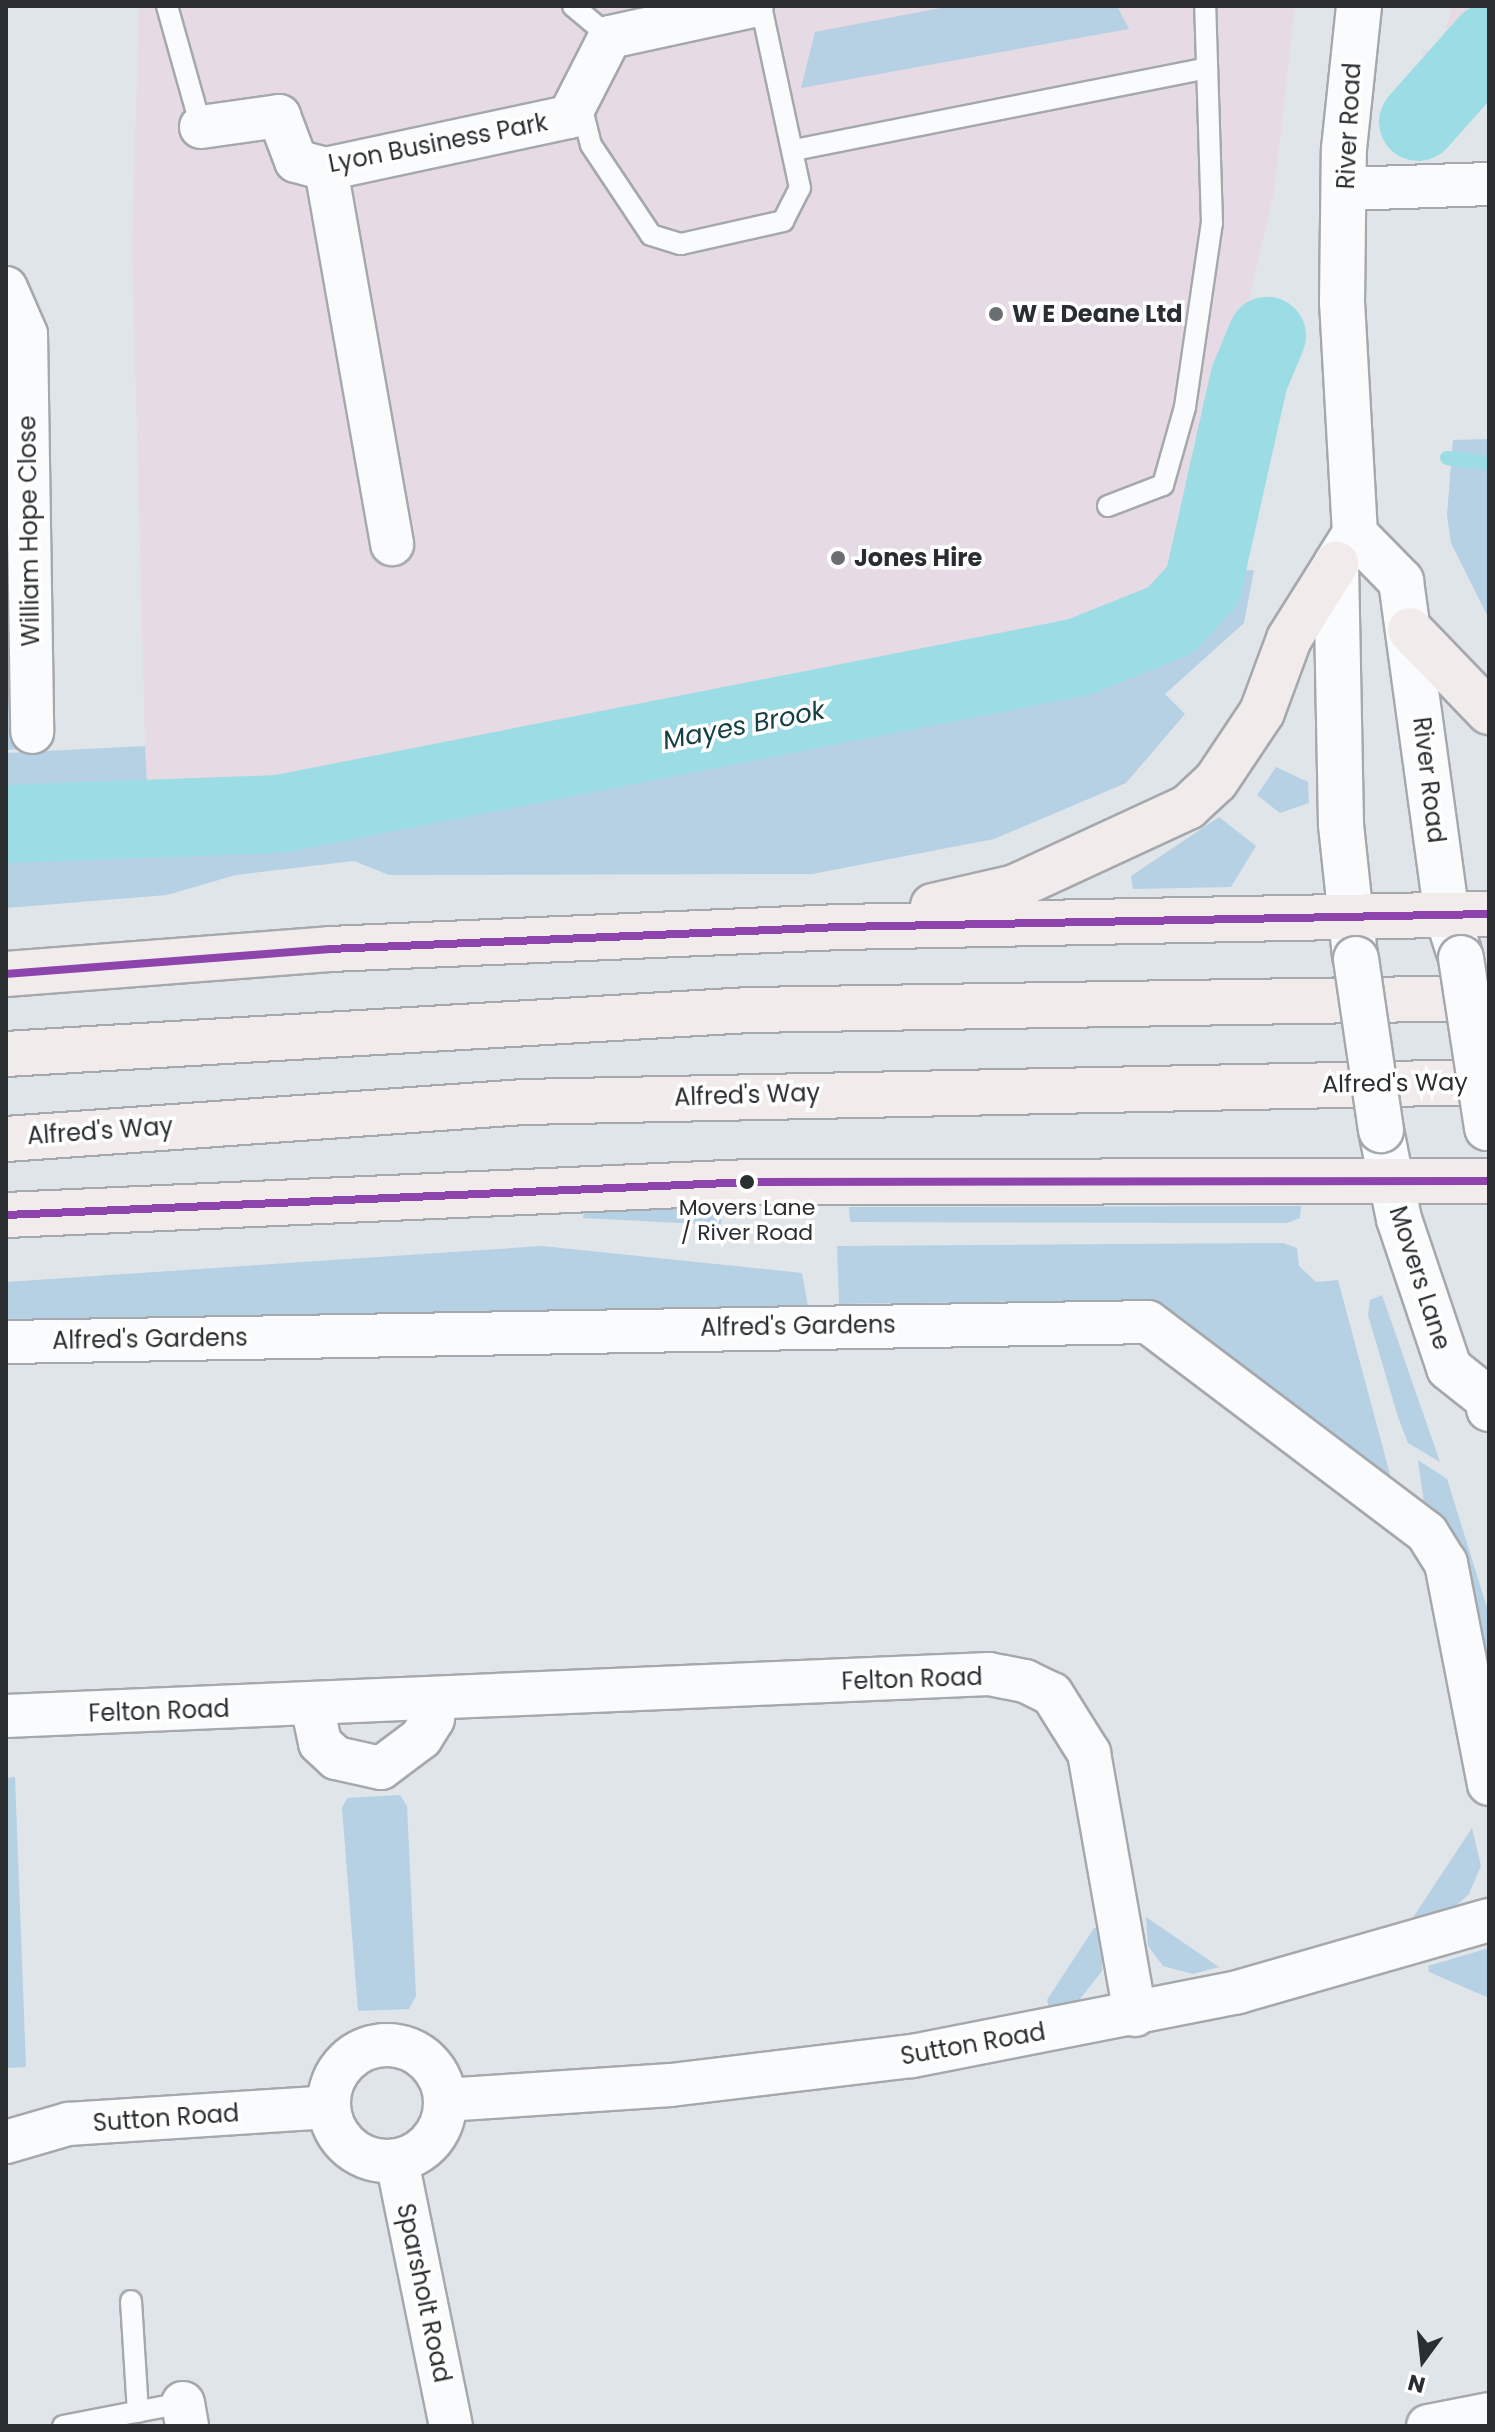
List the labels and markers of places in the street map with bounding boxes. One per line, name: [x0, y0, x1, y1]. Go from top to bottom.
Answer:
place label: W E Deane Ltd: [1012, 300, 1182, 328]
marker: W E Deane Ltd: [987, 305, 1005, 323]
place label: Jones Hire: [854, 544, 982, 572]
marker: Jones Hire: [829, 549, 847, 567]
marker: Movers Lane / River Road: [739, 1174, 755, 1190]
place label: Movers Lane / River Road: [679, 1194, 815, 1246]

